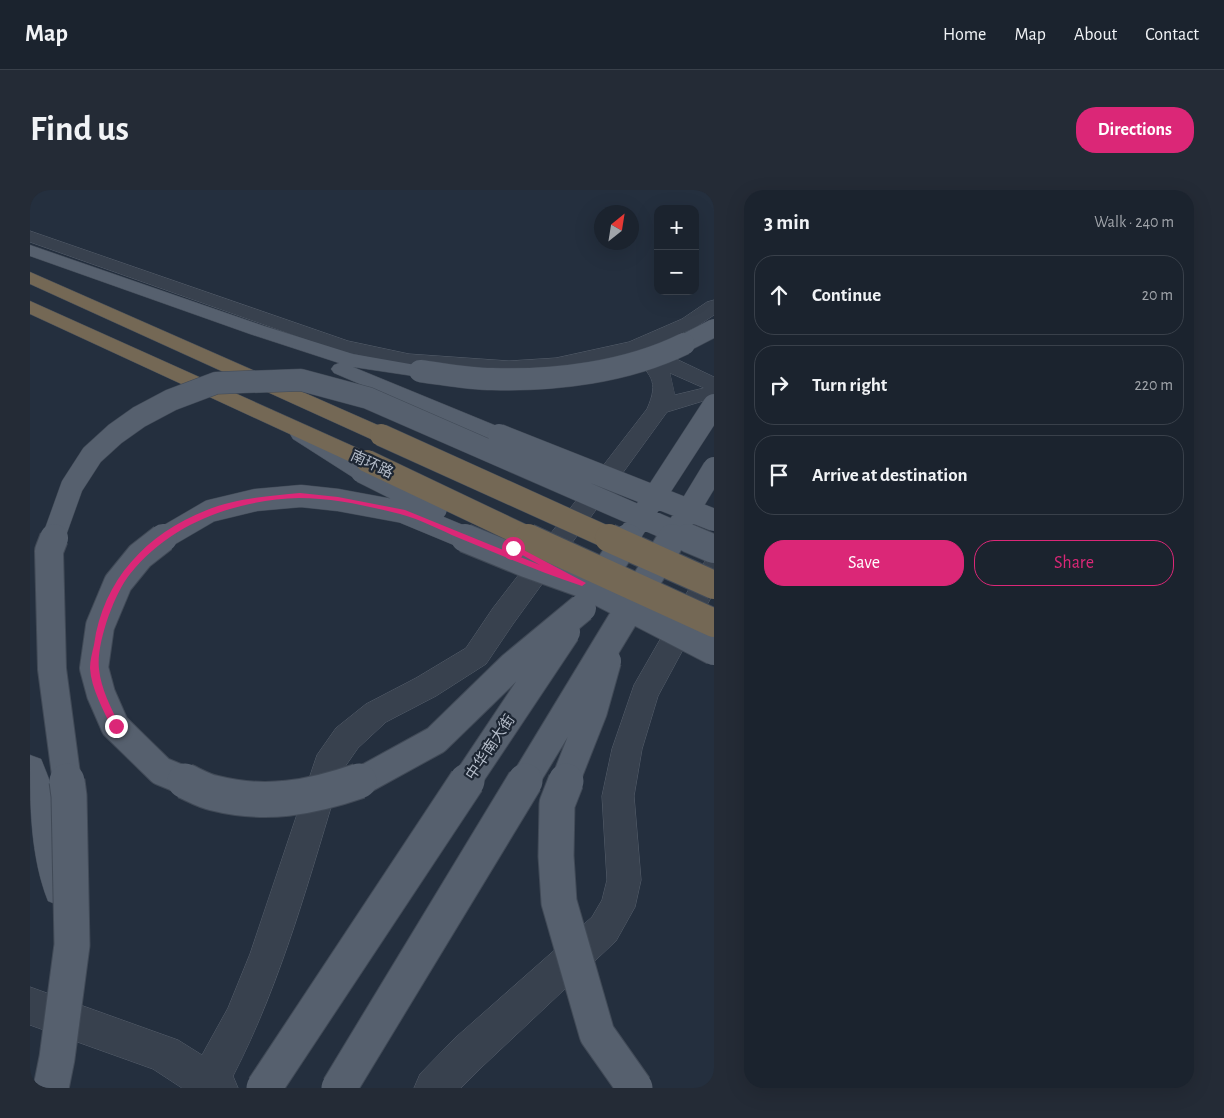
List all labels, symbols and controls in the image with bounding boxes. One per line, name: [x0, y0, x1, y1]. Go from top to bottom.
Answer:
text: Map: [25, 22, 68, 46]
text: Home: [943, 26, 986, 44]
text: Map: [1014, 26, 1046, 44]
text: About: [1074, 26, 1117, 44]
text: Contact: [1145, 26, 1199, 44]
button: Directions: [1076, 107, 1194, 153]
text: Find us: [30, 112, 129, 147]
north arrow: [594, 205, 639, 250]
map controls: [654, 205, 699, 295]
button: +: [654, 205, 699, 250]
text: 3 min: [764, 212, 810, 233]
text: Walk · 240 m: [1094, 214, 1174, 230]
button: −: [654, 250, 699, 295]
icon: ahead: [765, 281, 793, 309]
text: Continue: [812, 286, 881, 305]
text: 20 m: [1142, 287, 1173, 303]
icon: right: [765, 371, 793, 399]
text: Turn right: [812, 376, 887, 395]
text: 220 m: [1135, 377, 1173, 393]
street label: 南环路: [348, 447, 396, 481]
icon: arrive: [765, 461, 793, 489]
text: Arrive at destination: [812, 466, 968, 485]
route start: [502, 537, 525, 560]
button: Save: [764, 540, 964, 586]
button: Share: [974, 540, 1174, 586]
street label: 中华南大街: [462, 711, 518, 783]
route end: [105, 715, 128, 738]

